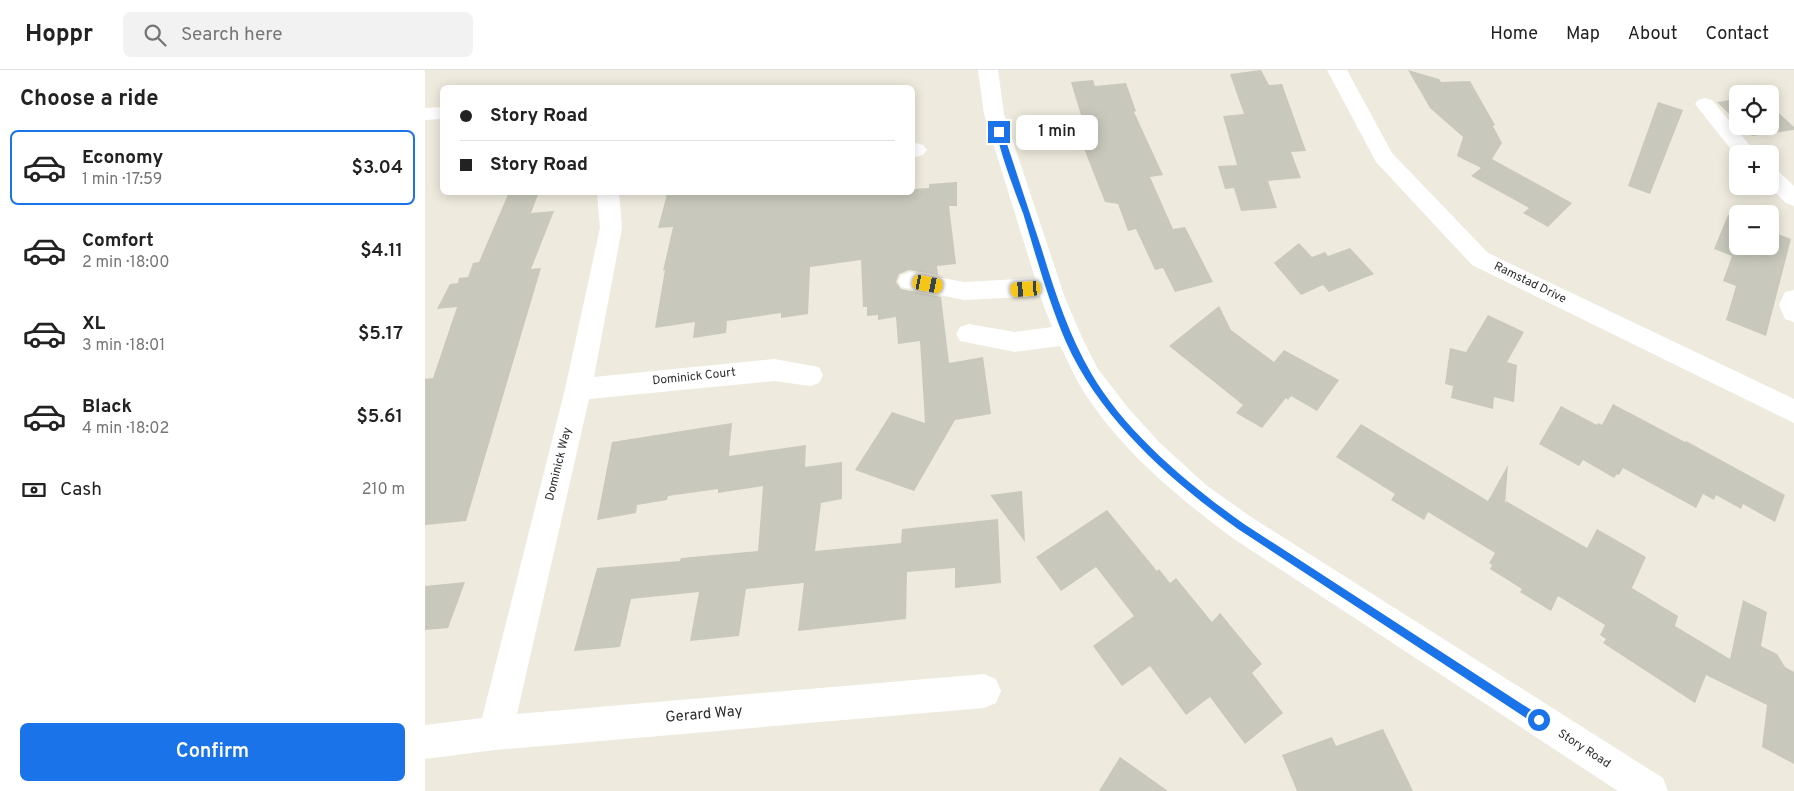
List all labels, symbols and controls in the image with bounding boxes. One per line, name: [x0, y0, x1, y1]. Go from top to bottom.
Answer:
search box: [123, 12, 473, 57]
text: Hoppr: [25, 20, 93, 50]
icon: search: [141, 21, 169, 49]
text: Search here: [181, 23, 283, 47]
text: Home: [1490, 23, 1538, 46]
text: Map: [1566, 23, 1600, 46]
text: About: [1628, 23, 1677, 46]
text: Contact: [1705, 23, 1769, 46]
map controls: [1729, 85, 1779, 255]
button: locate: [1729, 85, 1779, 135]
text: Choose a ride: [20, 86, 158, 113]
text: Story Road: [490, 104, 588, 128]
callout: 1 min: [1017, 114, 1099, 150]
route end: [988, 121, 1010, 143]
text: 1 min: [1038, 122, 1076, 142]
icon: car: [22, 145, 67, 190]
button: +: [1729, 145, 1779, 195]
text: Economy: [82, 146, 163, 170]
text: Story Road: [490, 153, 588, 177]
text: $3.04: [352, 156, 403, 180]
text: 1 min · 17:59: [82, 170, 162, 190]
button: −: [1729, 205, 1779, 255]
icon: car: [22, 228, 67, 273]
text: Comfort: [82, 229, 154, 253]
text: $4.11: [360, 239, 403, 263]
text: 2 min · 18:00: [82, 253, 169, 273]
street label: Ramstad Drive: [1491, 259, 1569, 307]
car: [911, 274, 944, 294]
car: [1010, 280, 1041, 298]
icon: car: [22, 311, 67, 356]
text: XL: [82, 312, 105, 336]
text: $5.17: [358, 322, 403, 346]
text: 3 min · 18:01: [82, 336, 165, 356]
street label: Dominick Court: [652, 365, 736, 389]
icon: car: [22, 394, 67, 439]
text: Black: [82, 395, 132, 419]
text: $5.61: [356, 405, 403, 429]
text: 4 min · 18:02: [82, 419, 169, 439]
street label: Dominick Way: [542, 426, 576, 502]
icon: cash: [20, 476, 48, 504]
text: Cash: [60, 478, 102, 502]
text: 210 m: [362, 480, 405, 500]
street label: Gerard Way: [665, 702, 743, 728]
route start: [1528, 709, 1550, 731]
button: Confirm: [20, 723, 405, 781]
street label: Story Road: [1555, 726, 1613, 772]

